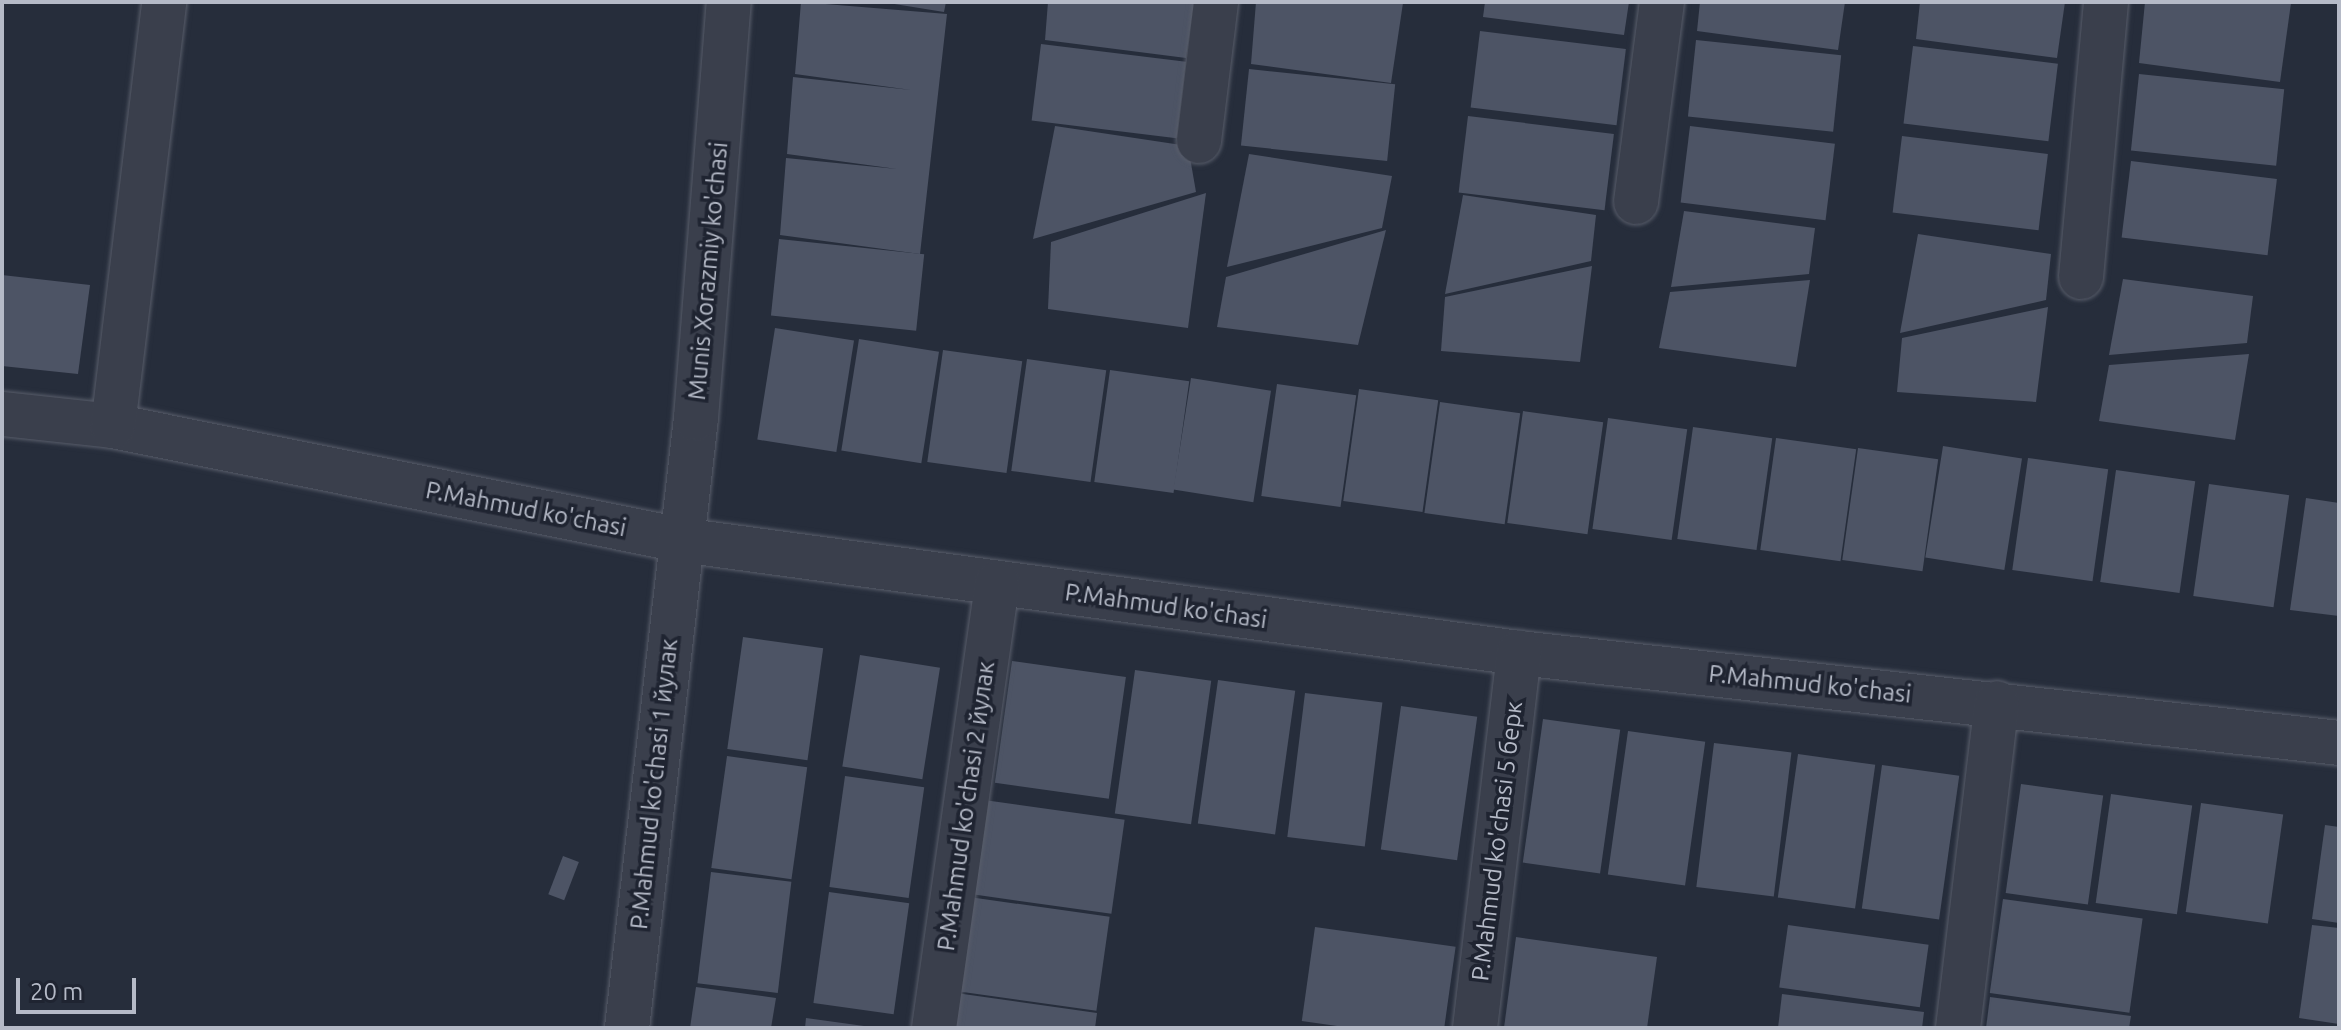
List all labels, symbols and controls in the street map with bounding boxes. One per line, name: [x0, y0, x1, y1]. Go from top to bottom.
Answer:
street label: Munis Xorazmiy ko'chasi: [682, 141, 734, 401]
street label: P.Mahmud ko'chasi: [423, 475, 629, 543]
street label: P.Mahmud ko'chasi: [1063, 578, 1269, 634]
street label: P.Mahmud ko'chasi 1 йулак: [624, 637, 684, 931]
street label: P.Mahmud ko'chasi 2 йулак: [931, 659, 1001, 953]
street label: P.Mahmud ko'chasi: [1707, 659, 1913, 709]
street label: P.Mahmud ko'chasi 5 берк: [1466, 699, 1528, 983]
scale bar: [20, 962, 140, 1012]
text: 20 m: [30, 978, 83, 1005]

